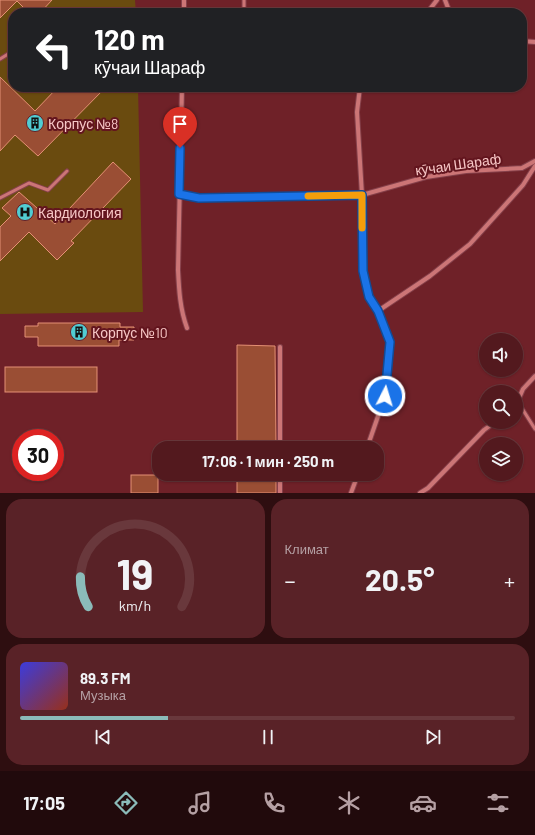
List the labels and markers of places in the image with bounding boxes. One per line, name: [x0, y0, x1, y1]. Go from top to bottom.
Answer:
pin: [163, 107, 197, 148]
building icon: Корпус №8: [25, 113, 45, 133]
place label: Корпус №8: [48, 115, 118, 132]
hospital icon: Кардиология: [15, 202, 35, 222]
place label: Кардиология: [38, 204, 122, 221]
building icon: Корпус №10: [69, 322, 89, 342]
place label: Корпус №10: [92, 324, 168, 341]

